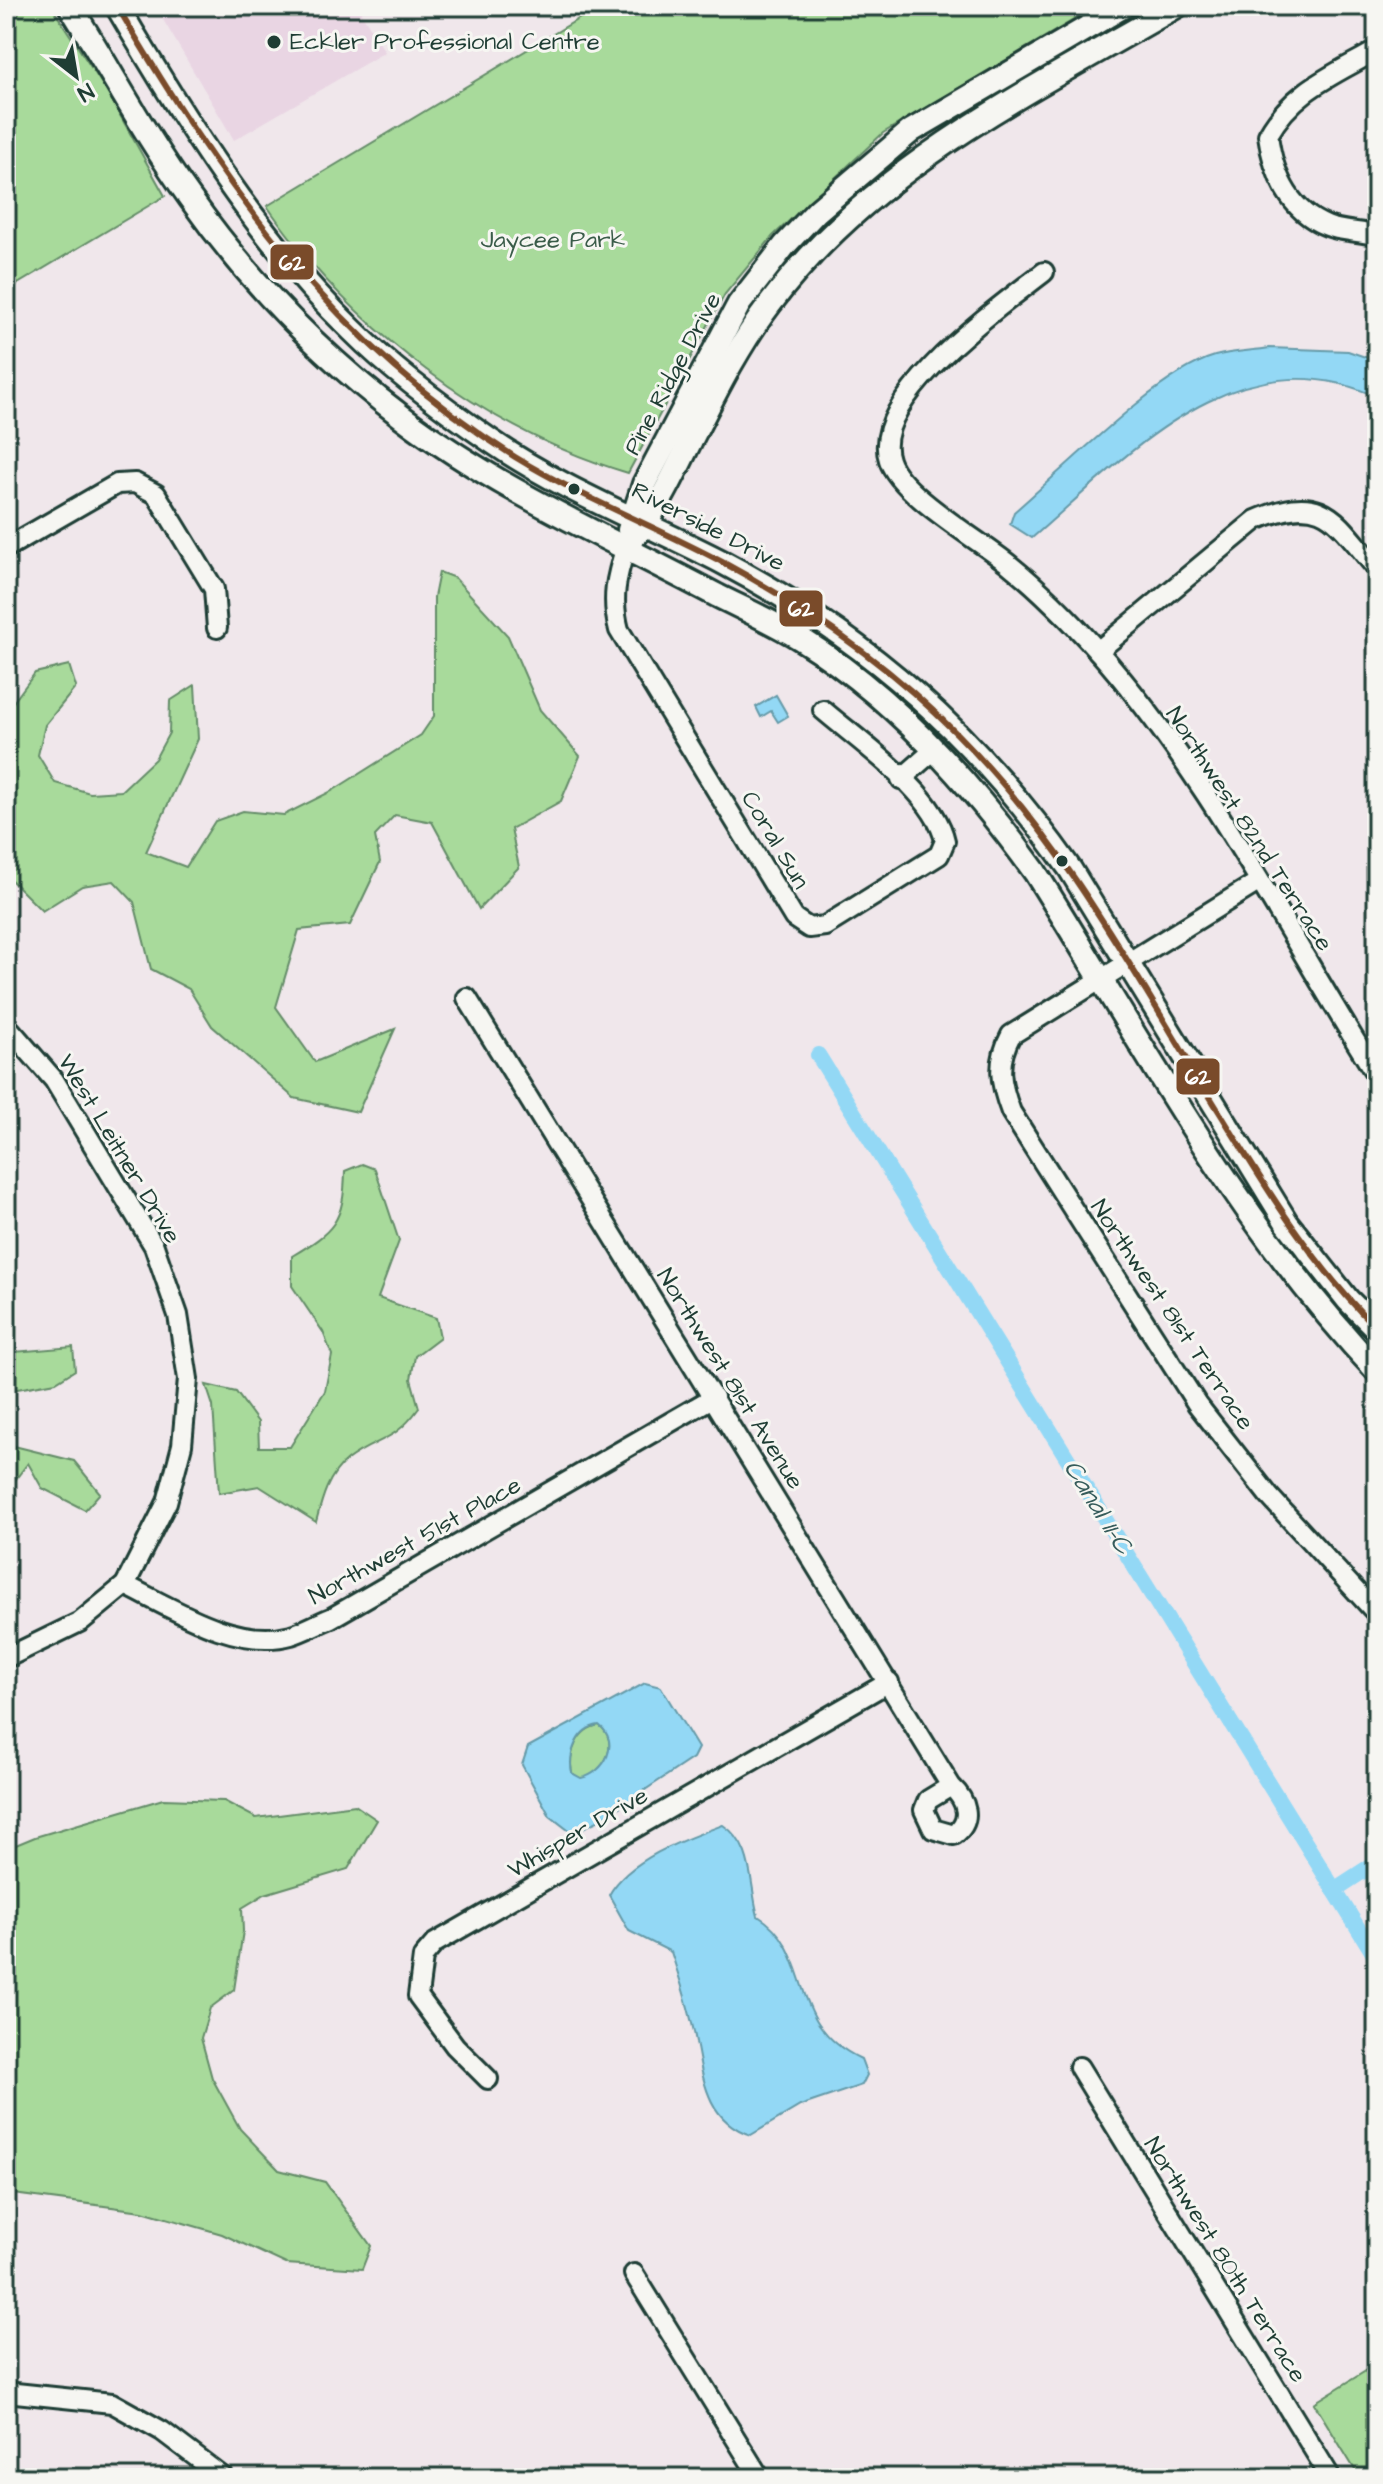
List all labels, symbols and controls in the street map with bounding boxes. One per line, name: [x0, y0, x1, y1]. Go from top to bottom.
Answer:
place label: Eckler Professional Centre: [290, 25, 600, 59]
marker: Eckler Professional Centre: [265, 33, 283, 51]
north arrow: [36, 36, 116, 116]
text: N: [71, 75, 99, 109]
park label: Jaycee Park: [481, 223, 625, 258]
line badge: 62: [269, 243, 315, 281]
text: 62: [279, 248, 306, 279]
street label: Pine Ridge Drive: [616, 287, 731, 462]
street label: Riverside Drive: [626, 474, 791, 580]
unlabelled marker: [566, 481, 582, 497]
line badge: 62: [778, 589, 824, 628]
text: 62: [788, 594, 815, 625]
street label: Northwest 82nd Terrace: [1157, 700, 1341, 958]
street label: Coral Sun: [732, 785, 818, 895]
unlabelled marker: [1054, 853, 1070, 869]
street label: West Leitner Drive: [49, 1048, 189, 1250]
line badge: 62: [1175, 1057, 1221, 1096]
text: 62: [1185, 1062, 1212, 1093]
street label: Northwest 81st Terrace: [1082, 1193, 1262, 1437]
street label: Northwest 81st Avenue: [648, 1262, 812, 1496]
water label: Canal 11-C: [1055, 1453, 1142, 1563]
street label: Northwest 51st Place: [303, 1468, 527, 1614]
street label: Whisper Drive: [501, 1779, 655, 1887]
street label: Northwest 80th Terrace: [1135, 2131, 1315, 2389]

